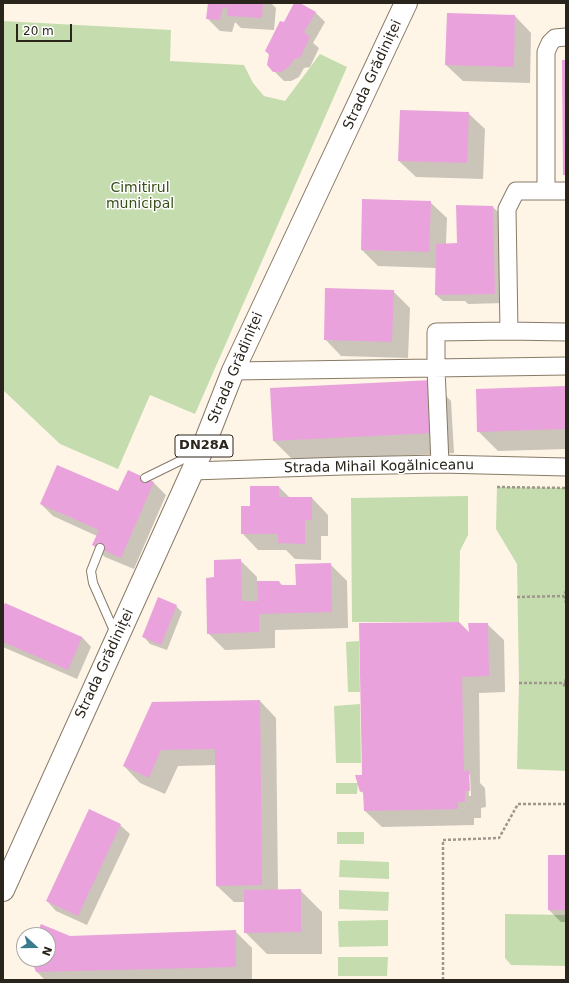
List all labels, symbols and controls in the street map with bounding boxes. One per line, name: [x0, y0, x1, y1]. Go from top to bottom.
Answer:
scale bar: [18, 16, 74, 42]
street label: Strada Grădiniței: [340, 17, 406, 133]
text: 20 m: [23, 24, 54, 38]
park label: Cimitirul municipal: [106, 180, 174, 212]
street label: Strada Grădiniței: [205, 310, 267, 426]
road number: DN28A: [175, 435, 233, 457]
street label: Strada Mihail Kogălniceanu: [284, 457, 474, 477]
street label: Strada Grădiniței: [72, 606, 138, 722]
north arrow: [16, 927, 56, 967]
text: N: [39, 944, 54, 958]

